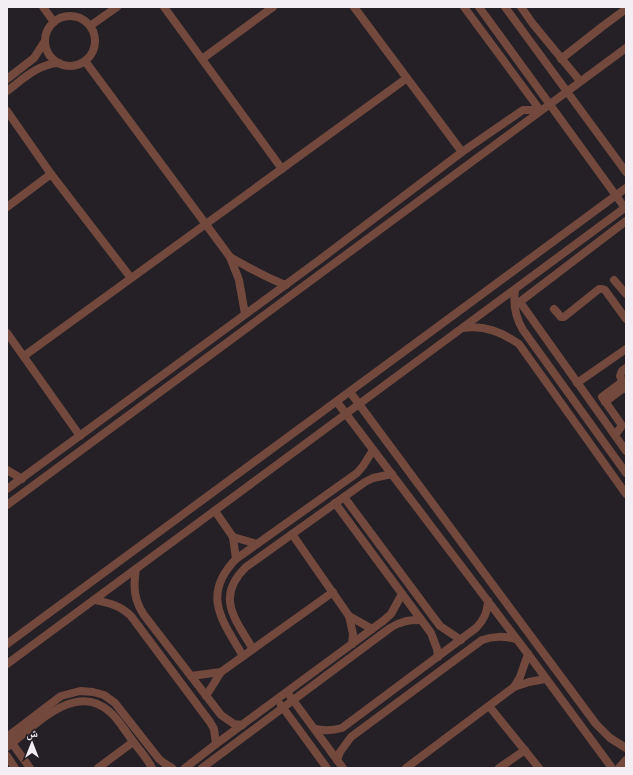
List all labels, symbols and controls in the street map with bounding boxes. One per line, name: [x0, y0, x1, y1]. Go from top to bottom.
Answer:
north arrow: [12, 723, 52, 763]
text: ش: [26, 727, 38, 741]

